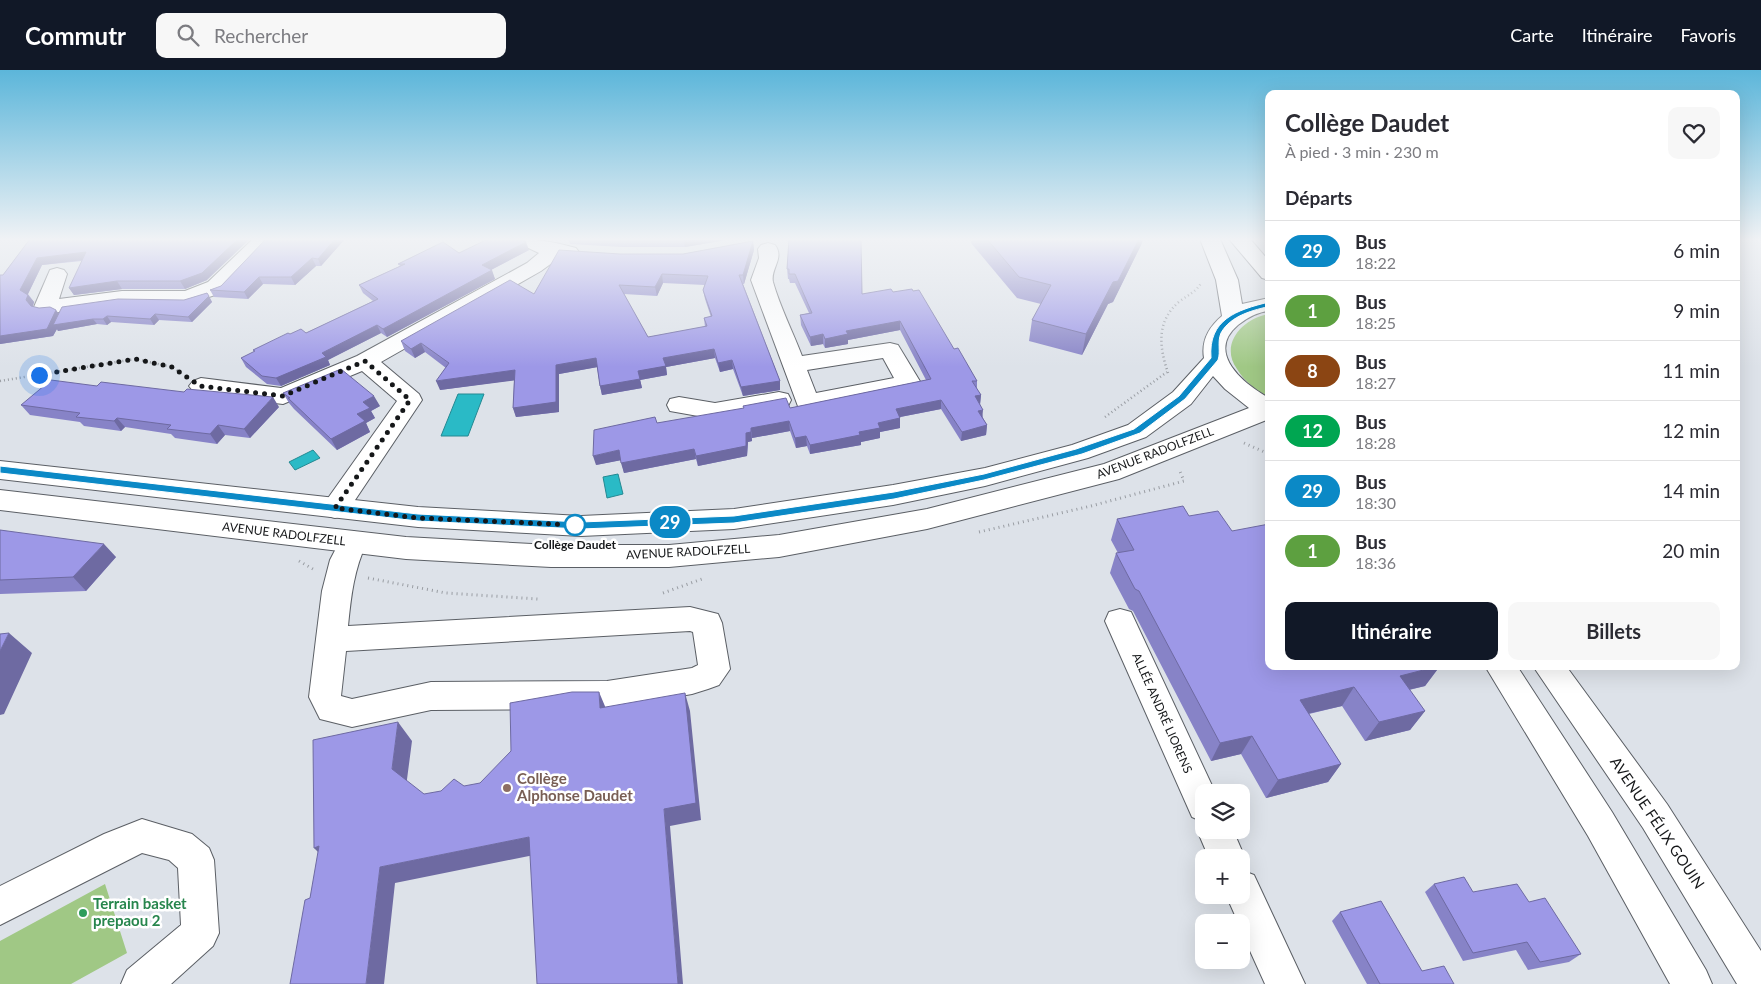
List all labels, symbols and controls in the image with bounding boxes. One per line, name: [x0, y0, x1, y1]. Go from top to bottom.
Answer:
search box: [156, 13, 506, 58]
text: Commutr: [25, 21, 126, 50]
icon: search: [174, 21, 202, 49]
text: Rechercher: [214, 24, 308, 47]
text: Carte: [1510, 24, 1554, 46]
text: Itinéraire: [1582, 24, 1652, 46]
text: Favoris: [1680, 24, 1736, 46]
button: heart: [1668, 107, 1720, 159]
text: Collège Daudet: [1285, 108, 1449, 137]
text: À pied · 3 min · 230 m: [1285, 142, 1439, 161]
text: Départs: [1285, 186, 1352, 209]
text: Bus: [1355, 230, 1386, 253]
text: 6 min: [1673, 239, 1720, 262]
text: 29: [1302, 240, 1323, 262]
text: 18:22: [1355, 253, 1396, 272]
text: Bus: [1355, 290, 1386, 313]
text: 9 min: [1673, 299, 1720, 322]
text: 1: [1307, 300, 1318, 322]
text: 18:25: [1355, 313, 1396, 332]
text: Bus: [1355, 350, 1386, 373]
text: 11 min: [1662, 359, 1720, 382]
text: 8: [1307, 360, 1318, 382]
your location: [27, 363, 52, 388]
text: 18:27: [1355, 373, 1396, 392]
text: Bus: [1355, 410, 1386, 433]
text: 12 min: [1662, 419, 1720, 442]
text: 12: [1302, 420, 1323, 442]
street label: AVENUE RADOLFZELL: [1094, 423, 1216, 482]
text: 18:28: [1355, 433, 1396, 452]
text: Bus: [1355, 470, 1386, 493]
text: 14 min: [1662, 479, 1720, 502]
text: 29: [1302, 480, 1323, 502]
text: 18:30: [1355, 493, 1396, 512]
line badge: 29: [648, 506, 692, 538]
text: 29: [660, 511, 680, 533]
marker: Collège Daudet: [564, 514, 586, 536]
street label: AVENUE RADOLFZELL: [221, 518, 347, 549]
text: Bus: [1355, 530, 1386, 553]
place label: Collège Daudet: [534, 537, 617, 552]
text: 20 min: [1662, 539, 1720, 562]
text: 1: [1307, 540, 1318, 562]
street label: AVENUE RADOLFZELL: [626, 541, 750, 562]
text: 18:36: [1355, 553, 1396, 572]
button: Itinéraire: [1285, 602, 1498, 660]
button: Billets: [1508, 602, 1720, 660]
street label: ALLÉE ANDRÉ LIORENS: [1129, 650, 1196, 775]
street label: AVENUE FÉLIX GOUIN: [1607, 753, 1709, 892]
place label: Collège Alphonse Daudet: [516, 769, 633, 804]
marker: Collège Alphonse Daudet: [501, 782, 513, 794]
map controls: [1195, 784, 1250, 969]
button: layers: [1195, 784, 1250, 839]
button: +: [1195, 849, 1250, 904]
place label: Terrain basket prepaou 2: [93, 894, 187, 929]
marker: Terrain basket prepaou 2: [77, 907, 89, 919]
button: −: [1195, 914, 1250, 969]

